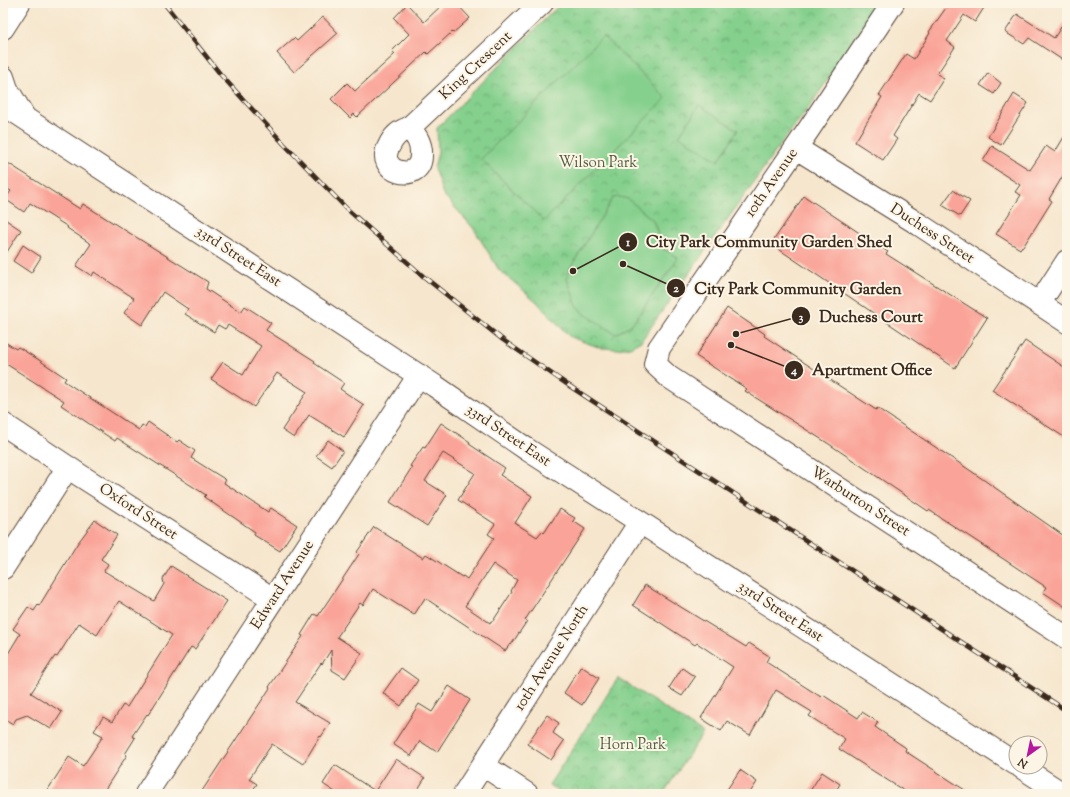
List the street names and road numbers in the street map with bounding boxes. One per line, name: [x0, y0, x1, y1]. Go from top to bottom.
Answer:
street label: King Crescent: [435, 27, 517, 105]
street label: 10th Avenue: [740, 144, 804, 222]
street label: Duchess Street: [886, 199, 978, 269]
street label: 33rd Street East: [191, 221, 285, 293]
street label: 33rd Street East: [461, 400, 555, 472]
street label: Warburton Street: [806, 462, 914, 542]
street label: Oxford Street: [95, 479, 181, 545]
street label: Edward Avenue: [246, 536, 320, 634]
street label: 33rd Street East: [733, 576, 827, 648]
street label: 10th Avenue North: [510, 601, 594, 715]

